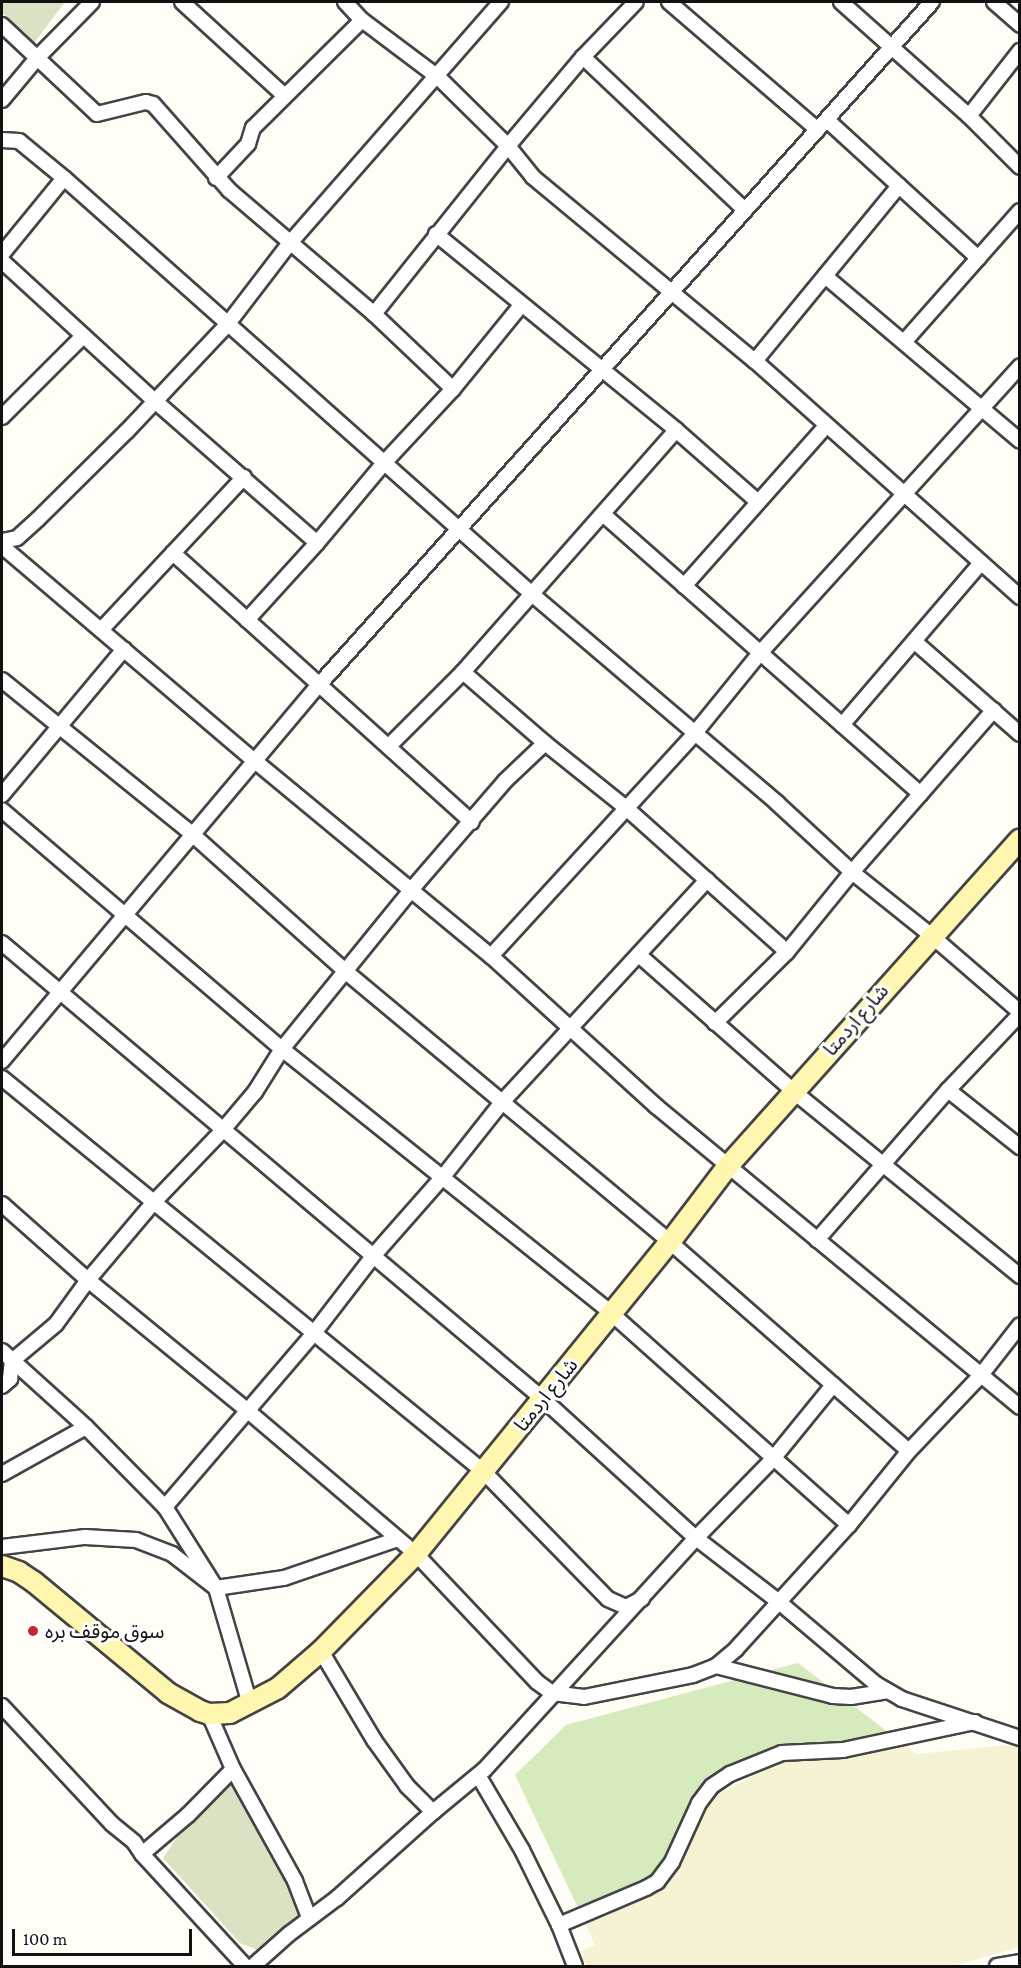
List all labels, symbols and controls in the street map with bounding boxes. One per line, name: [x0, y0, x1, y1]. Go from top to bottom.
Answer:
street label: شارع اردمتا: [818, 979, 894, 1061]
street label: شارع اردمتا: [509, 1353, 583, 1437]
place label: سوق موقف بره: [45, 1619, 165, 1643]
marker: سوق موقف بره: [26, 1624, 40, 1638]
scale bar: [15, 1917, 195, 1955]
text: 100 m: [23, 1929, 67, 1949]

